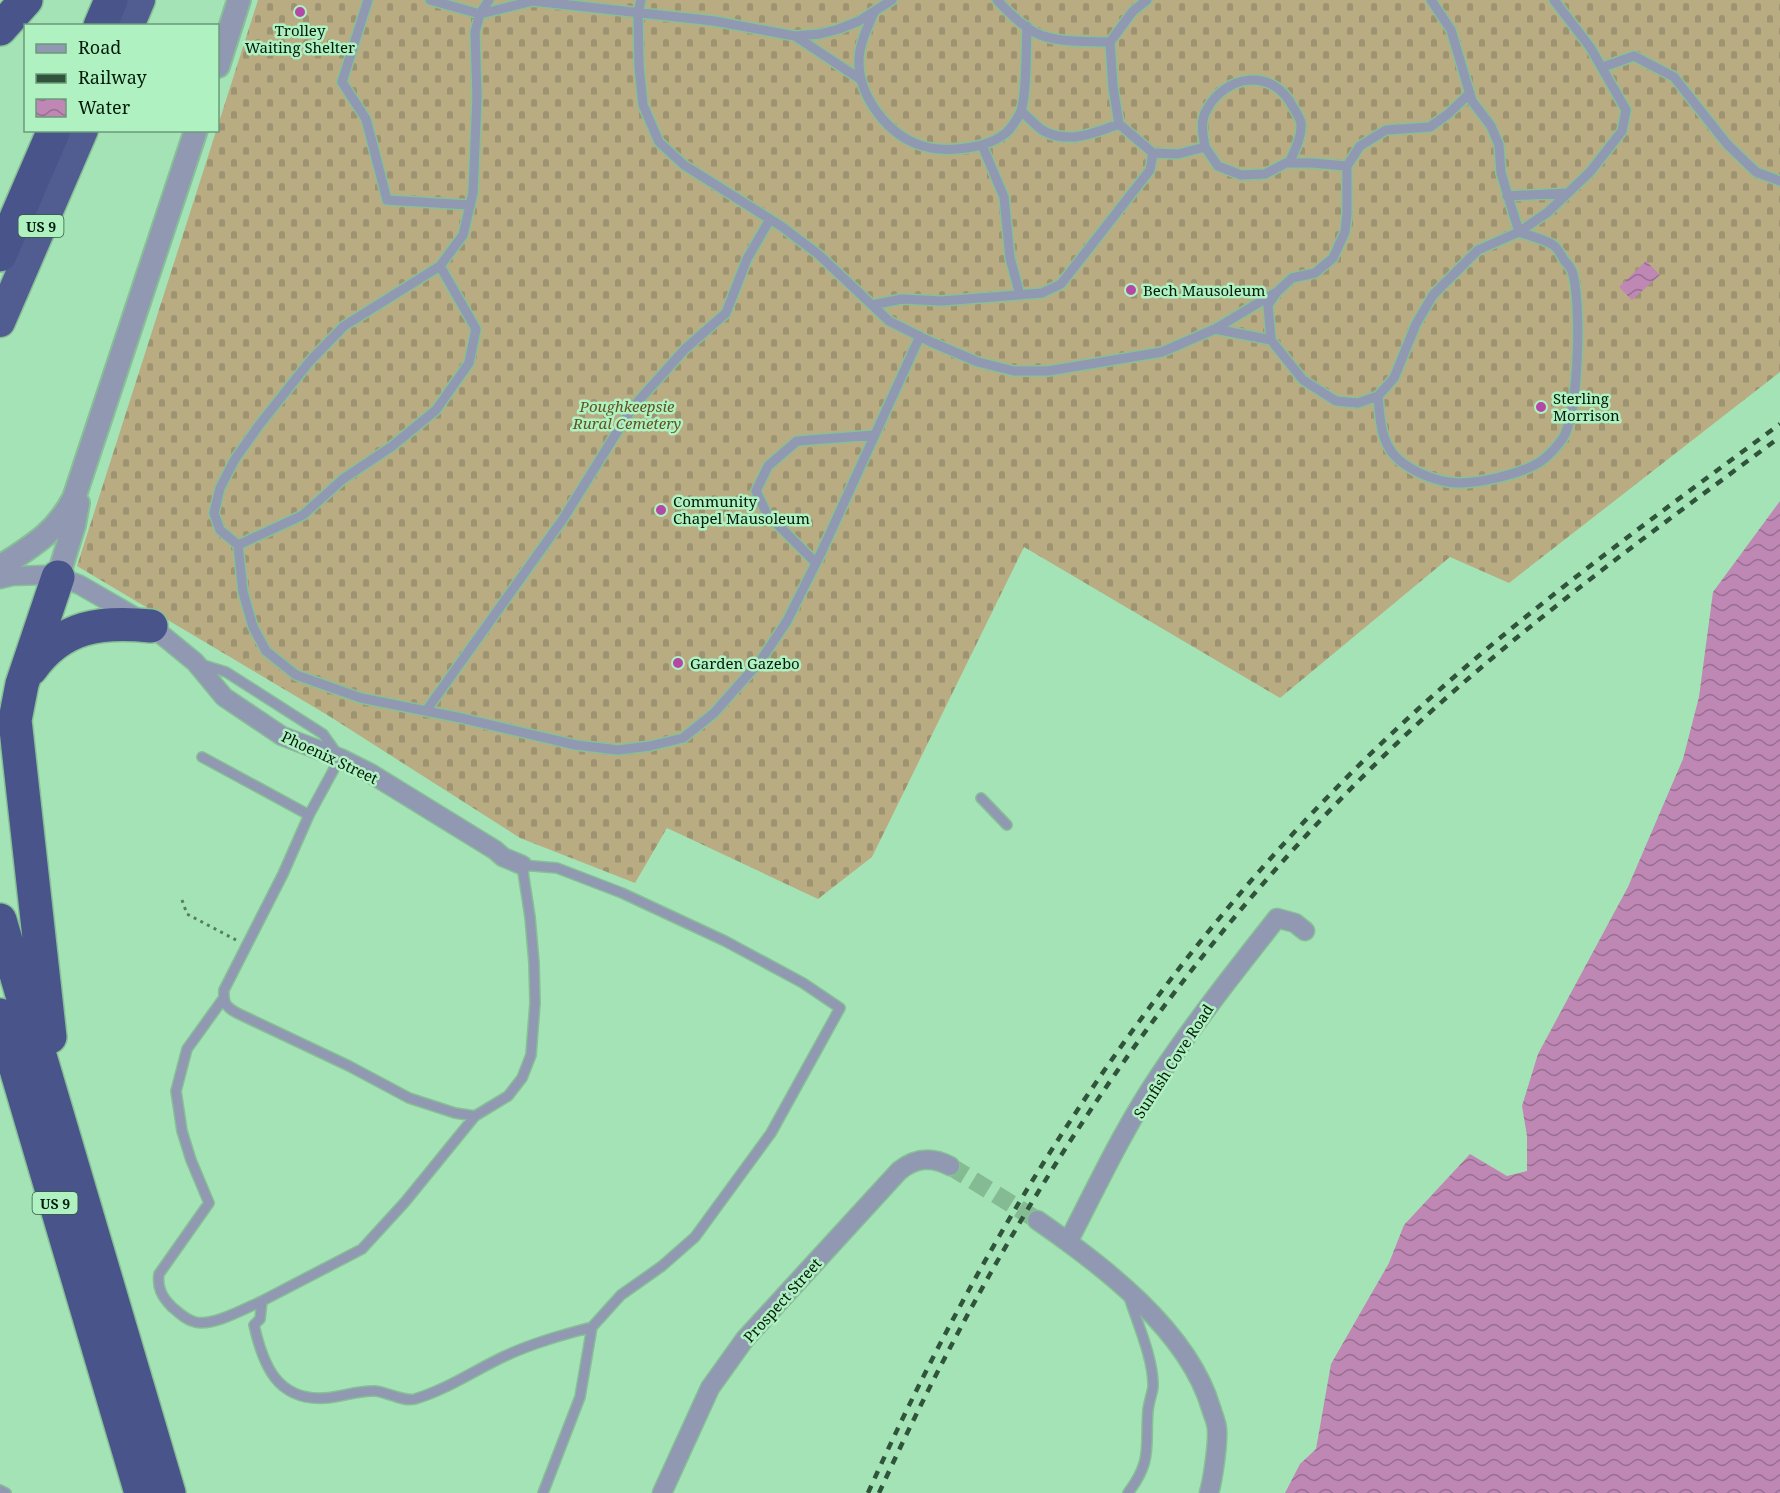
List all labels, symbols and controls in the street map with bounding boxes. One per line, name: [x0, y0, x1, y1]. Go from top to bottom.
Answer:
marker: Trolley Waiting Shelter: [293, 5, 307, 19]
place label: Trolley Waiting Shelter: [245, 20, 355, 57]
legend: [24, 24, 219, 132]
text: Road: [78, 35, 121, 59]
text: Railway: [78, 65, 148, 89]
text: Water: [78, 95, 131, 119]
road number: US 9: [18, 215, 63, 237]
place label: Bech Mausoleum: [1143, 280, 1265, 300]
marker: Bech Mausoleum: [1124, 283, 1138, 297]
place label: Sterling Morrison: [1553, 388, 1620, 425]
park label: Poughkeepsie Rural Cemetery: [572, 396, 681, 433]
marker: Sterling Morrison: [1534, 400, 1548, 414]
place label: Community Chapel Mausoleum: [673, 491, 810, 528]
marker: Community Chapel Mausoleum: [654, 503, 668, 517]
place label: Garden Gazebo: [690, 653, 800, 673]
marker: Garden Gazebo: [671, 656, 685, 670]
street label: Phoenix Street: [279, 726, 381, 788]
street label: Sunfish Cove Road: [1129, 1000, 1217, 1122]
road number: US 9: [32, 1192, 78, 1214]
street label: Prospect Street: [739, 1253, 825, 1347]

